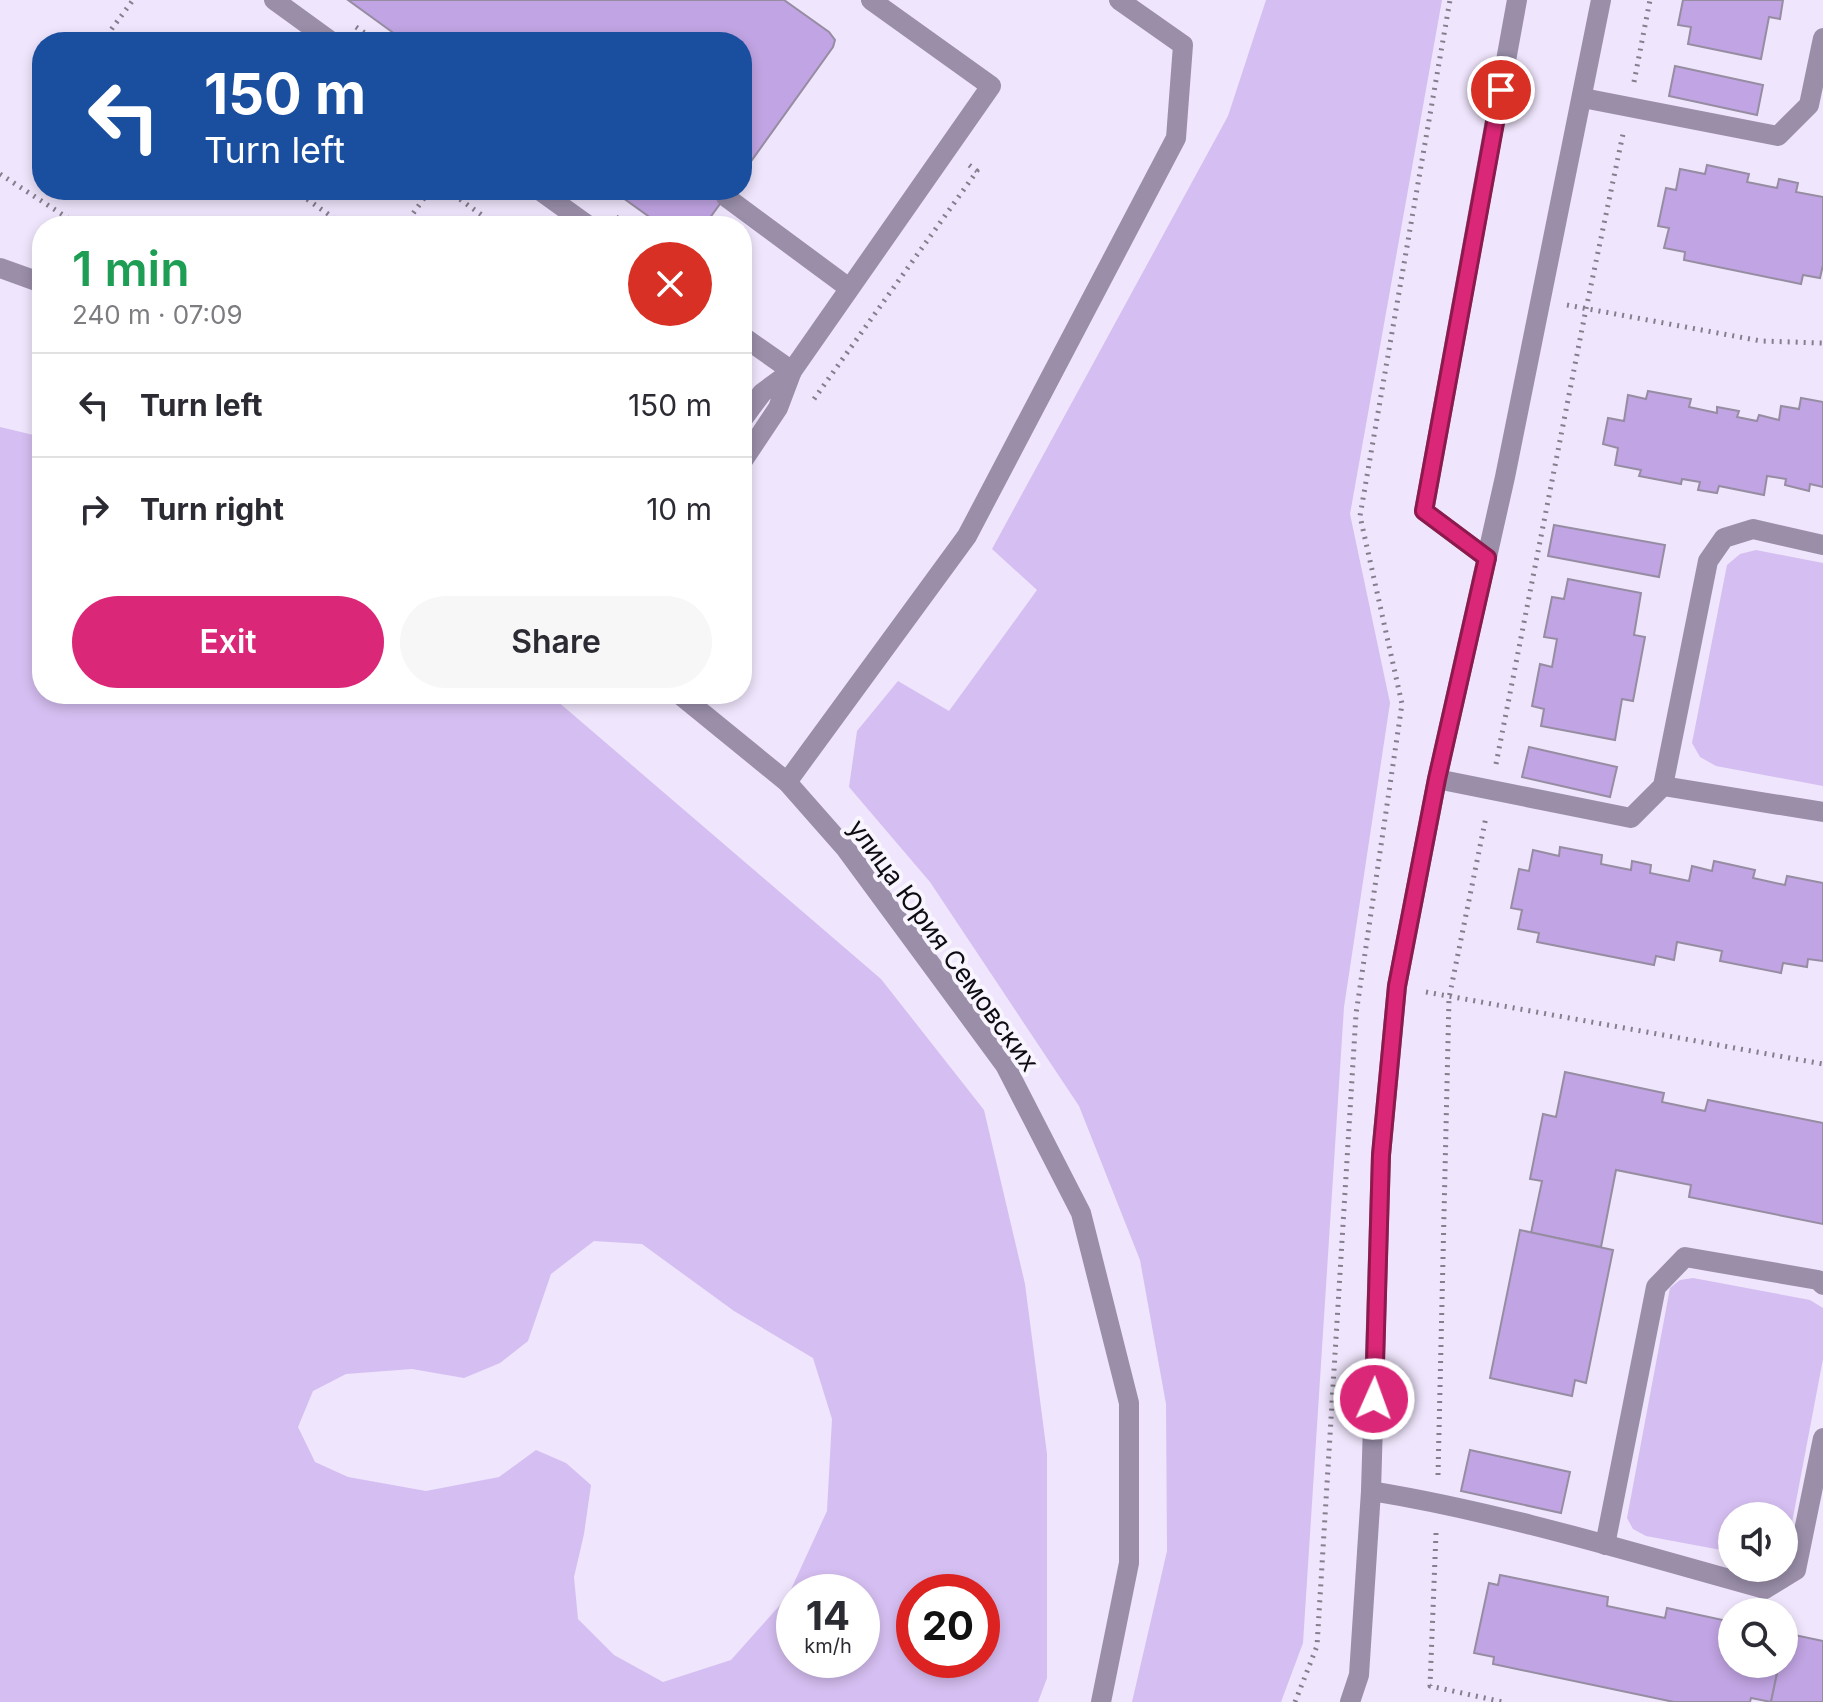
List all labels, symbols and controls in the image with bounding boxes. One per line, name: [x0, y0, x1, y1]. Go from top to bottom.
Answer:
pin: [1467, 56, 1535, 124]
text: 150 m: [204, 60, 366, 128]
icon: left: [72, 64, 176, 168]
icon: arrive: [1479, 68, 1523, 112]
text: Turn left: [204, 128, 345, 172]
text: 1 min: [72, 239, 190, 298]
button: close: [628, 242, 712, 326]
text: 240 m · 07:09: [72, 299, 243, 330]
icon: left: [72, 383, 116, 427]
text: Turn left: [140, 387, 262, 423]
text: 150 m: [628, 387, 712, 423]
icon: right: [72, 487, 116, 531]
text: Turn right: [140, 491, 284, 527]
text: 10 m: [646, 491, 712, 527]
button: Exit: [72, 596, 384, 688]
button: Share: [400, 596, 712, 688]
street label: улица Юрия Семовских: [842, 813, 1046, 1077]
position arrow: [1332, 1357, 1416, 1441]
map controls: [1718, 1502, 1798, 1678]
button: sound: [1718, 1502, 1798, 1582]
speed limit sign: 20: [896, 1574, 1000, 1678]
text: 14: [806, 1591, 850, 1640]
button: search: [1718, 1598, 1798, 1678]
text: km/h: [804, 1634, 852, 1658]

